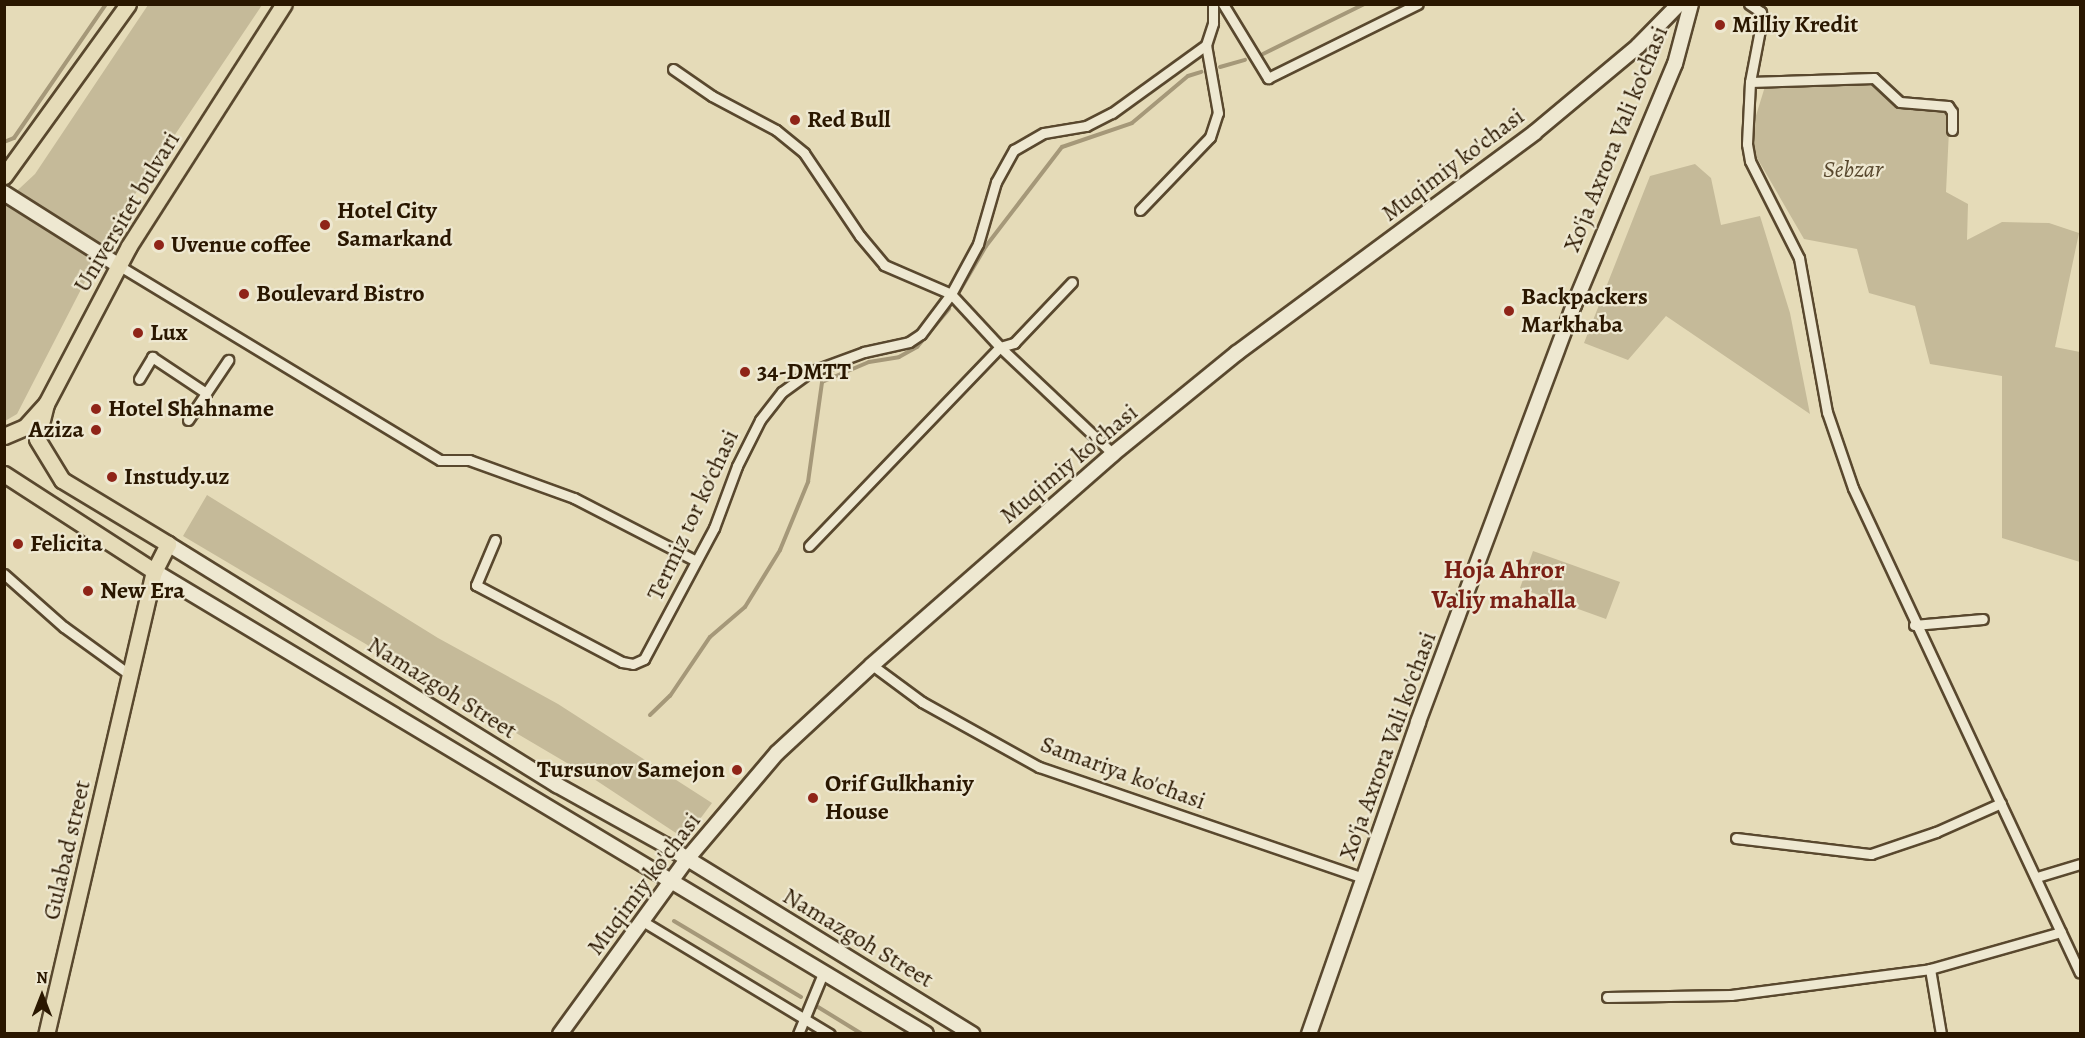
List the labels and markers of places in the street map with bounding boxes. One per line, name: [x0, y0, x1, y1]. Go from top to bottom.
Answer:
place label: Milliy Kredit: [1732, 11, 1858, 39]
marker: Milliy Kredit: [1713, 18, 1727, 32]
place label: Red Bull: [807, 106, 891, 134]
marker: Red Bull: [788, 113, 802, 127]
place label: Hotel City Samarkand: [337, 197, 453, 253]
marker: Hotel City Samarkand: [318, 218, 332, 232]
place label: Uvenue coffee: [171, 231, 311, 259]
marker: Uvenue coffee: [152, 238, 166, 252]
place label: Boulevard Bistro: [256, 280, 425, 308]
place label: Backpackers Markhaba: [1521, 283, 1648, 339]
marker: Boulevard Bistro: [237, 287, 251, 301]
marker: Backpackers Markhaba: [1502, 304, 1516, 318]
place label: Lux: [150, 319, 188, 347]
marker: Lux: [131, 326, 145, 340]
place label: 34-DMTT: [757, 358, 851, 386]
marker: 34-DMTT: [738, 365, 752, 379]
place label: Hotel Shahname: [108, 395, 274, 423]
marker: Hotel Shahname: [89, 402, 103, 416]
place label: Aziza: [28, 416, 84, 444]
marker: Aziza: [89, 423, 103, 437]
place label: Instudy.uz: [124, 463, 230, 491]
marker: Instudy.uz: [105, 470, 119, 484]
place label: Felicita: [30, 530, 103, 558]
marker: Felicita: [11, 537, 25, 551]
place label: New Era: [100, 577, 185, 605]
marker: New Era: [81, 584, 95, 598]
place label: Tursunov Samejon: [537, 756, 725, 784]
marker: Tursunov Samejon: [730, 763, 744, 777]
place label: Orif Gulkhaniy House: [825, 770, 974, 826]
marker: Orif Gulkhaniy House: [806, 791, 820, 805]

